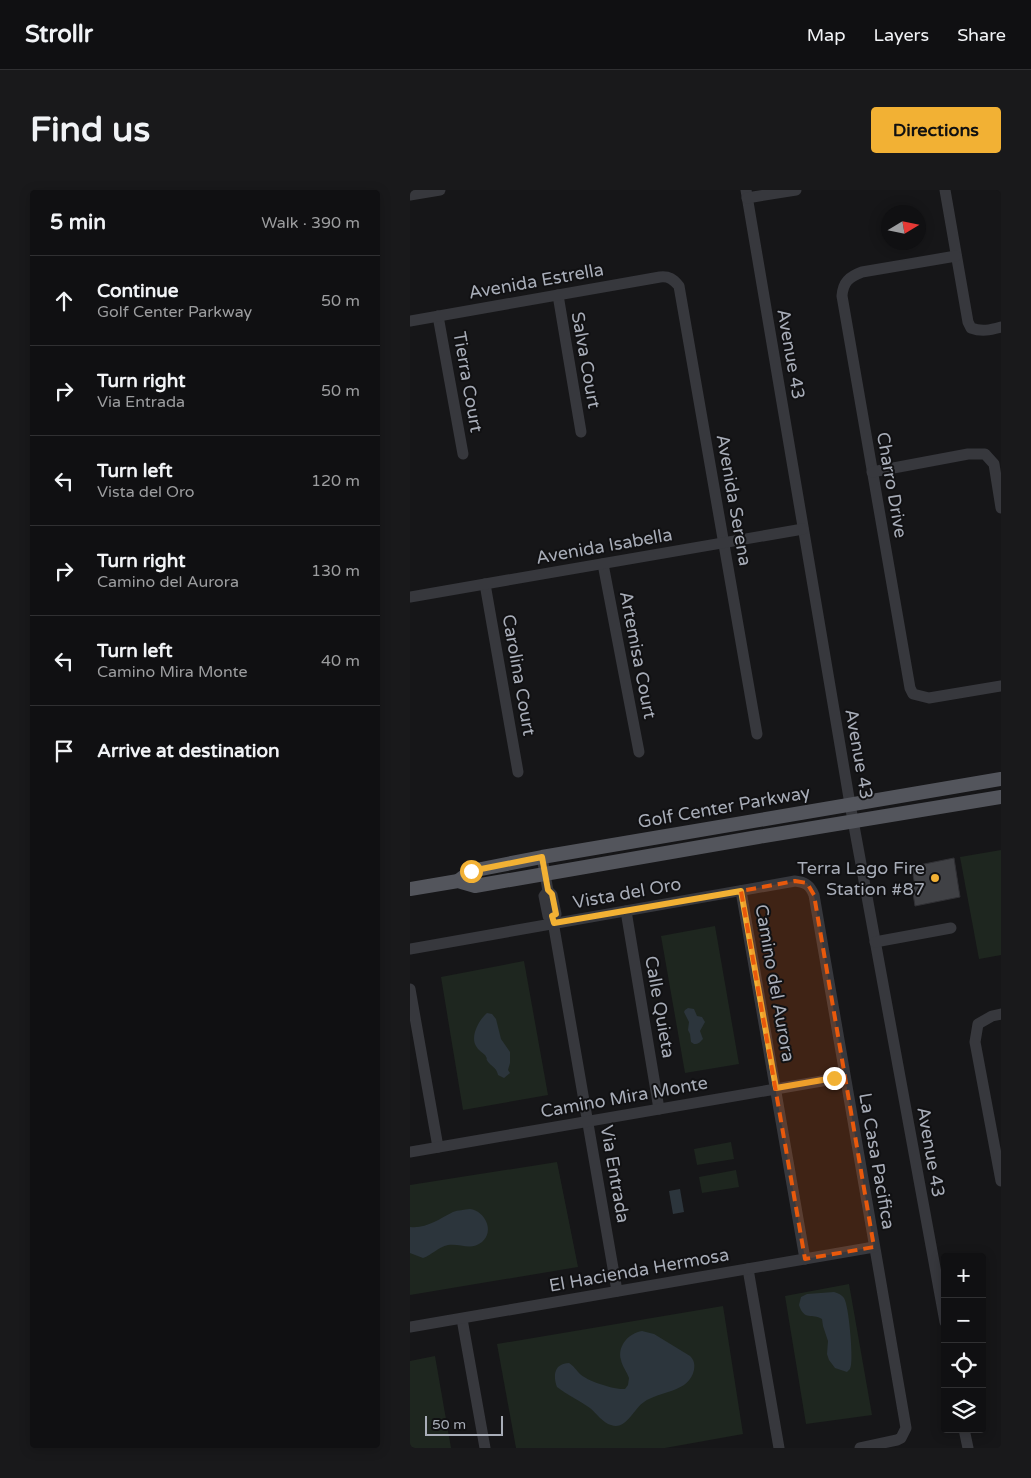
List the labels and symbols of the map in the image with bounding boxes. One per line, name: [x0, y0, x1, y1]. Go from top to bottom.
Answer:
north arrow: [881, 205, 926, 250]
street label: Avenida Estrella: [467, 258, 605, 304]
street label: Avenue 43: [772, 307, 810, 401]
street label: Salva Court: [567, 310, 605, 410]
street label: Tierra Court: [448, 330, 488, 434]
street label: Charro Drive: [872, 430, 912, 540]
street label: Avenida Serena: [712, 433, 756, 567]
street label: Avenida Isabella: [534, 523, 674, 569]
street label: Artemisa Court: [615, 589, 661, 721]
street label: Carolina Court: [498, 613, 541, 737]
street label: Avenue 43: [840, 707, 878, 801]
street label: Golf Center Parkway: [636, 781, 812, 833]
place label: Terra Lago Fire Station #87: [797, 857, 925, 900]
route start: [460, 860, 483, 883]
marker: Terra Lago Fire Station #87: [929, 872, 941, 884]
street label: Vista del Oro: [571, 873, 683, 913]
street label: Camino del Aurora: [750, 902, 800, 1064]
street label: Calle Quieta: [640, 954, 680, 1060]
route end: [823, 1067, 846, 1090]
street label: Camino Mira Monte: [539, 1071, 709, 1123]
street label: La Casa Pacifica: [854, 1091, 900, 1231]
street label: Avenue 43: [912, 1105, 950, 1199]
street label: Via Entrada: [596, 1123, 634, 1225]
street label: El Hacienda Hermosa: [547, 1243, 731, 1297]
scale bar: [425, 1413, 502, 1436]

